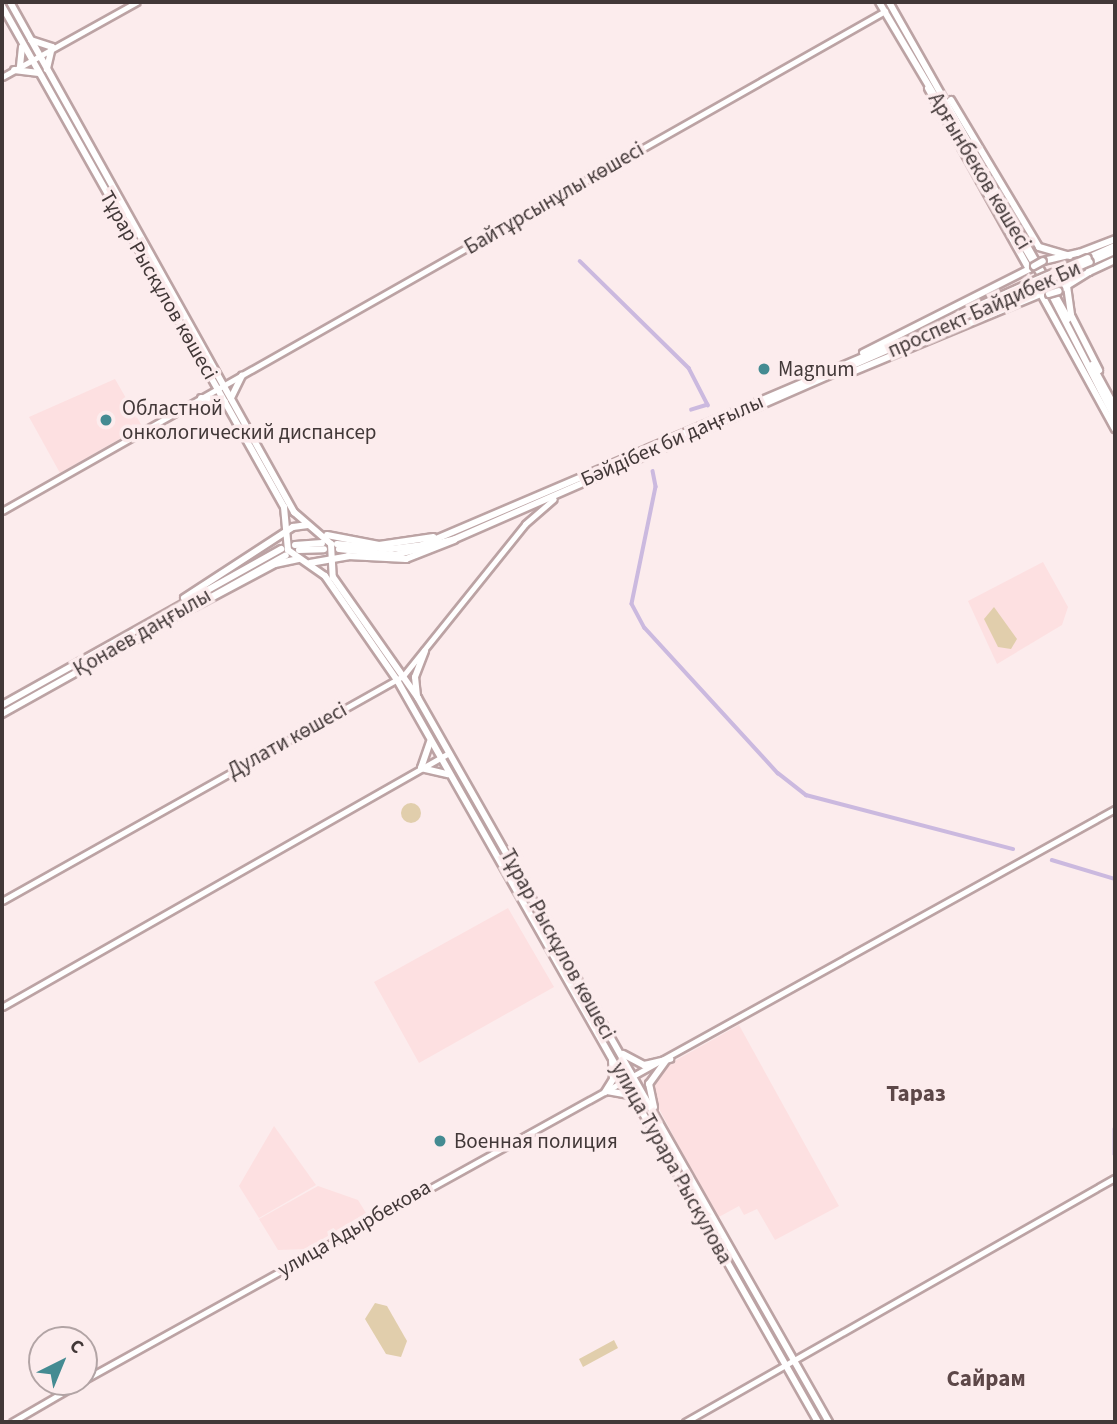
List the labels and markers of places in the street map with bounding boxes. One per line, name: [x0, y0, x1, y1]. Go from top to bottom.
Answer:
place label: Magnum: [778, 356, 855, 382]
marker: Magnum: [756, 361, 772, 377]
place label: Областной онкологический диспансер: [122, 395, 377, 445]
marker: Областной онкологический диспансер: [96, 410, 116, 430]
place label: Военная полиция: [454, 1128, 618, 1154]
marker: Военная полиция: [432, 1133, 448, 1149]

